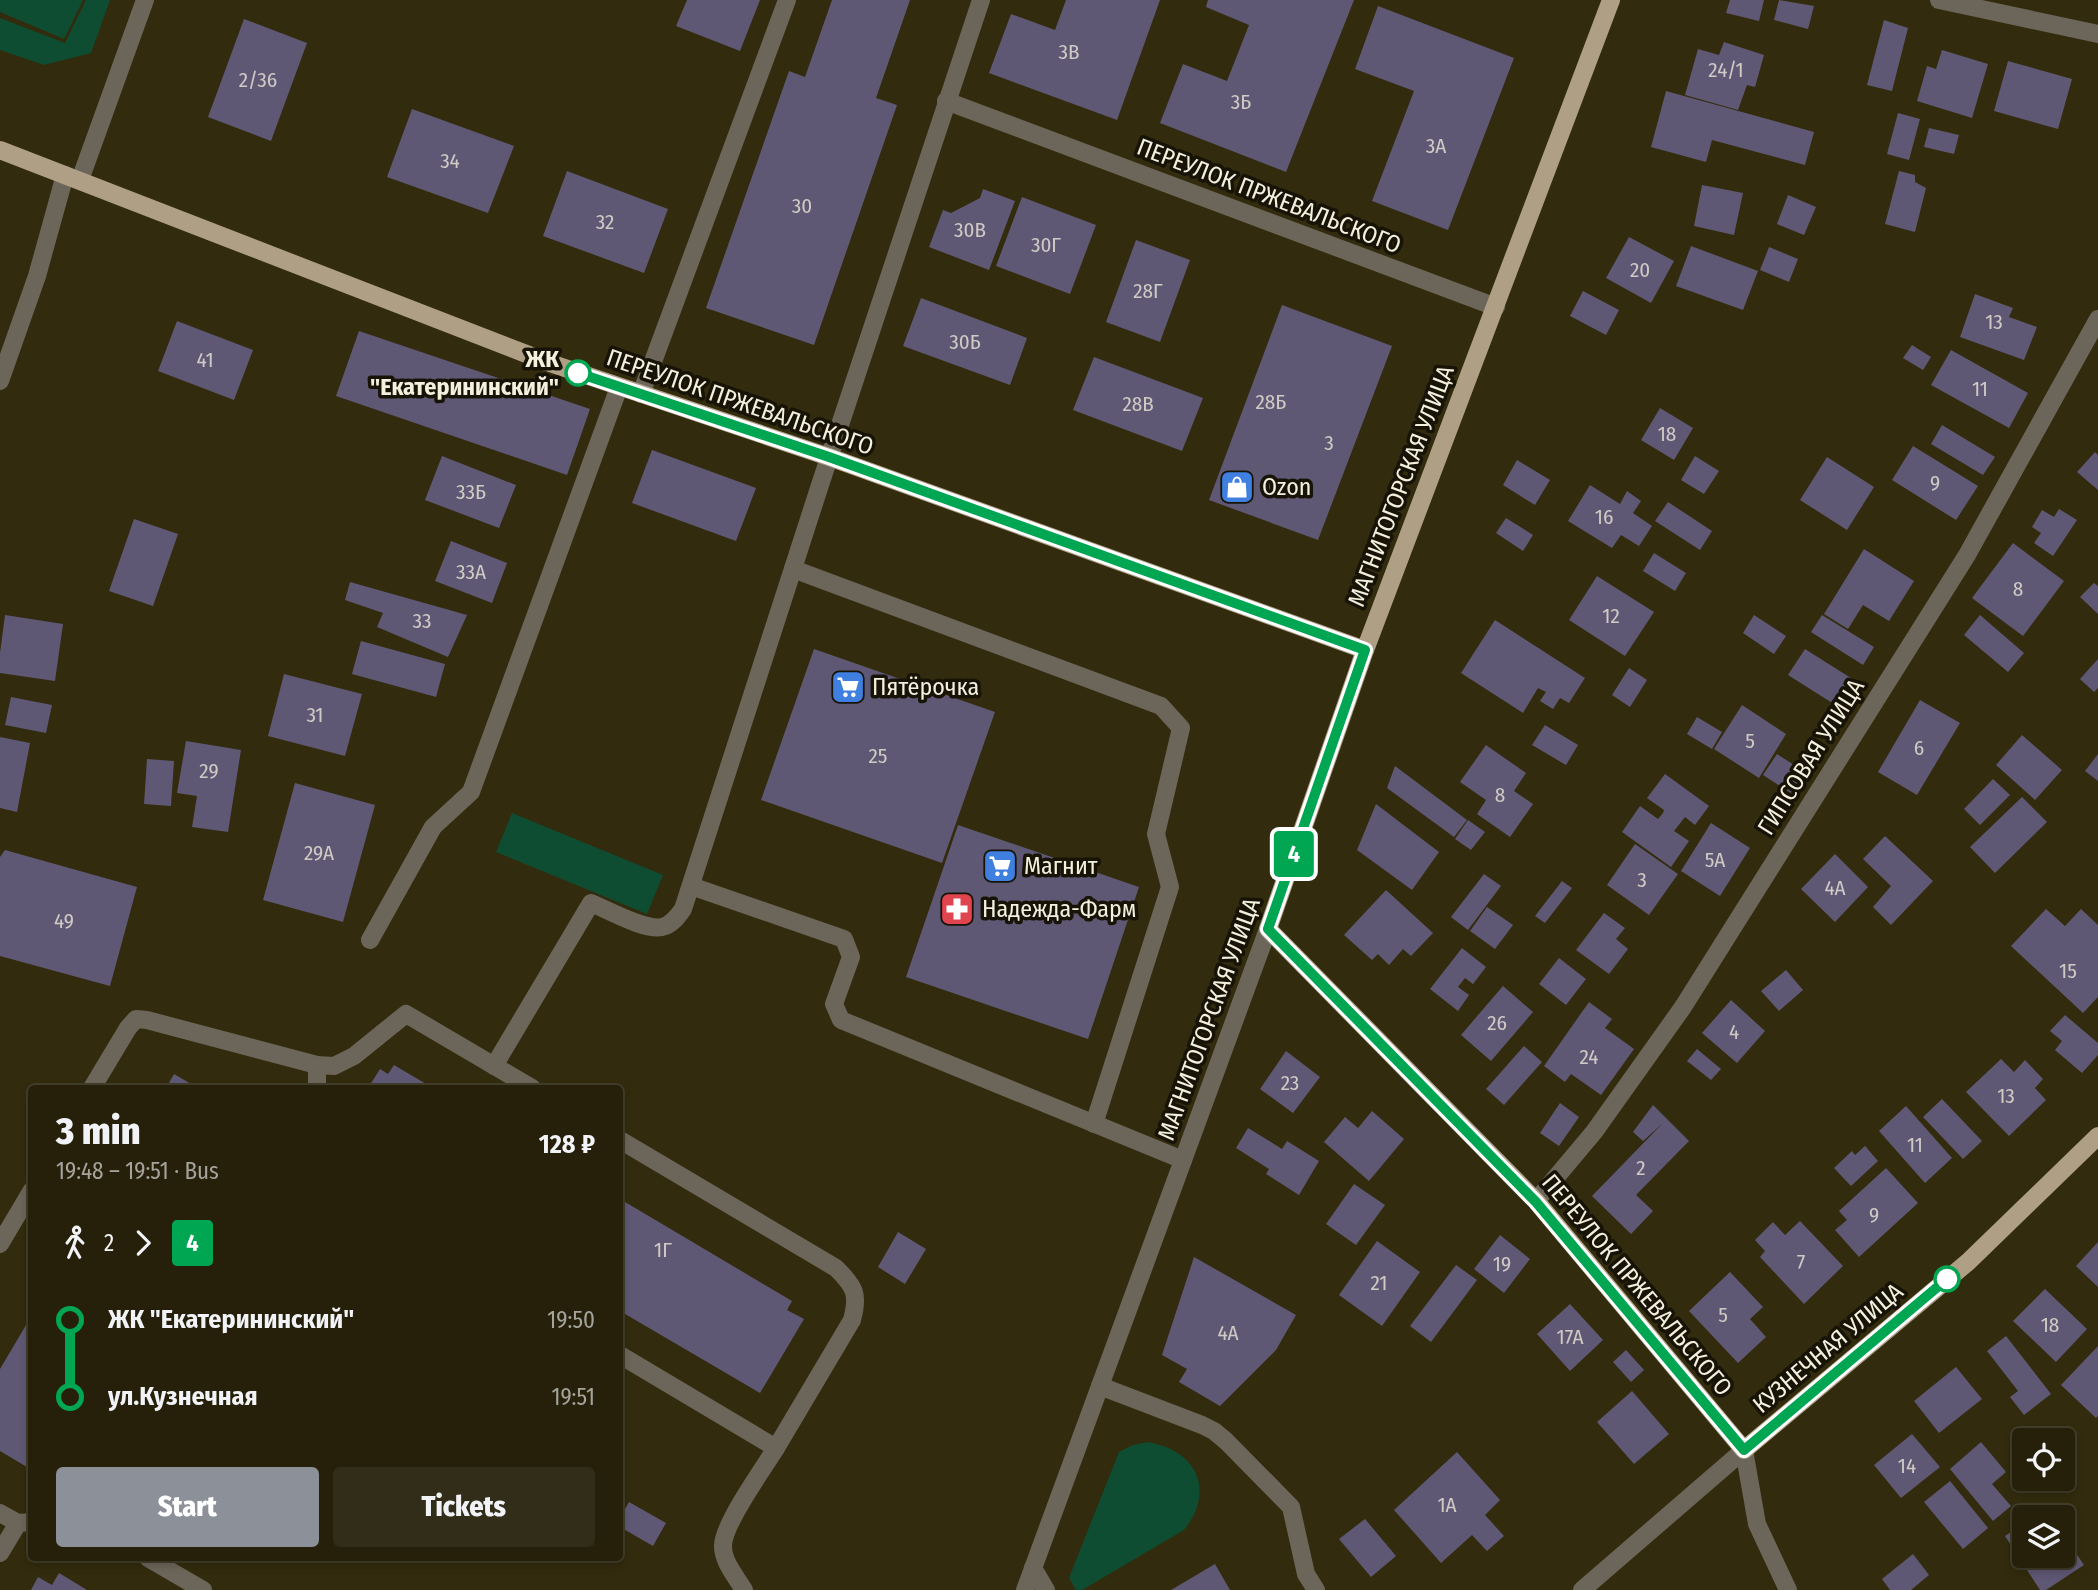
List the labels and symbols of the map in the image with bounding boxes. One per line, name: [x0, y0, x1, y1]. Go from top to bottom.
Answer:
house number: 3В: [1059, 39, 1079, 65]
house number: 24/1: [1708, 57, 1744, 83]
house number: 2/36: [239, 67, 277, 93]
house number: 3Б: [1231, 89, 1251, 115]
street label: ПЕРЕУЛОК ПРЖЕВАЛЬСКОГО: [1133, 133, 1405, 259]
house number: 3А: [1426, 133, 1446, 159]
house number: 34: [440, 148, 460, 174]
house number: 30: [792, 193, 812, 219]
house number: 32: [596, 209, 614, 235]
house number: 30В: [954, 217, 986, 243]
house number: 30Г: [1031, 232, 1061, 258]
house number: 20: [1630, 257, 1650, 283]
house number: 28Г: [1133, 278, 1163, 304]
house number: 13: [1985, 309, 2003, 335]
house number: 30Б: [949, 329, 981, 355]
street label: ПЕРЕУЛОК ПРЖЕВАЛЬСКОГО: [603, 343, 877, 461]
place label: ЖК "Екатерининский": [370, 345, 559, 401]
house number: 41: [196, 347, 214, 373]
marker: ЖК "Екатерининский": [565, 360, 591, 386]
street label: МАГНИТОГОРСКАЯ УЛИЦА: [1342, 361, 1460, 610]
house number: 11: [1972, 376, 1988, 402]
house number: 28Б: [1256, 389, 1286, 415]
house number: 28В: [1122, 391, 1154, 417]
house number: 18: [1658, 421, 1676, 447]
house number: 3: [1324, 430, 1334, 456]
shop icon: Ozon: [1218, 468, 1256, 506]
house number: 9: [1930, 470, 1940, 496]
place label: Ozon: [1262, 473, 1311, 501]
house number: 33Б: [456, 479, 486, 505]
house number: 16: [1595, 504, 1613, 530]
house number: 33А: [456, 559, 486, 585]
house number: 8: [2013, 576, 2023, 602]
house number: 12: [1602, 603, 1620, 629]
house number: 33: [413, 608, 431, 634]
supermarket icon: Пятёрочка: [829, 668, 867, 706]
place label: Пятёрочка: [872, 673, 979, 701]
street label: ГИПСОВАЯ УЛИЦА: [1752, 674, 1870, 840]
house number: 31: [306, 702, 324, 728]
house number: 5: [1745, 728, 1755, 754]
house number: 6: [1914, 735, 1924, 761]
house number: 25: [869, 743, 887, 769]
house number: 29: [199, 758, 219, 784]
house number: 8: [1495, 782, 1505, 808]
line badge: 4: [1271, 831, 1317, 877]
house number: 29А: [304, 840, 334, 866]
supermarket icon: Магнит: [981, 847, 1019, 885]
house number: 5А: [1705, 847, 1725, 873]
place label: Магнит: [1024, 852, 1098, 880]
house number: 3: [1637, 867, 1647, 893]
house number: 4А: [1824, 875, 1846, 901]
pharmacy icon: Надежда-Фарм: [938, 890, 976, 928]
street label: МАГНИТОГОРСКАЯ УЛИЦА: [1152, 894, 1266, 1144]
place label: Надежда-Фарм: [982, 895, 1136, 923]
house number: 49: [54, 908, 74, 934]
house number: 15: [2059, 958, 2077, 984]
house number: 26: [1487, 1010, 1507, 1036]
house number: 4: [1729, 1019, 1739, 1045]
house number: 24: [1579, 1044, 1599, 1070]
house number: 23: [1281, 1070, 1299, 1096]
house number: 13: [1997, 1083, 2015, 1109]
house number: 11: [1907, 1132, 1923, 1158]
house number: 2: [1636, 1155, 1646, 1181]
street label: ПЕРЕУЛОК ПРЖЕВАЛЬСКОГО: [1536, 1169, 1738, 1401]
house number: 9: [1869, 1202, 1879, 1228]
house number: 1Г: [654, 1237, 672, 1263]
house number: 7: [1797, 1249, 1805, 1275]
house number: 19: [1493, 1251, 1511, 1277]
unlabelled marker: [1934, 1266, 1960, 1292]
house number: 21: [1371, 1270, 1388, 1296]
street label: КУЗНЕЧНАЯ УЛИЦА: [1747, 1277, 1909, 1419]
house number: 5: [1718, 1302, 1728, 1328]
house number: 18: [2041, 1312, 2059, 1338]
house number: 4А: [1217, 1320, 1239, 1346]
house number: 17А: [1556, 1324, 1584, 1350]
house number: 14: [1898, 1453, 1916, 1479]
house number: 1А: [1437, 1492, 1457, 1518]

